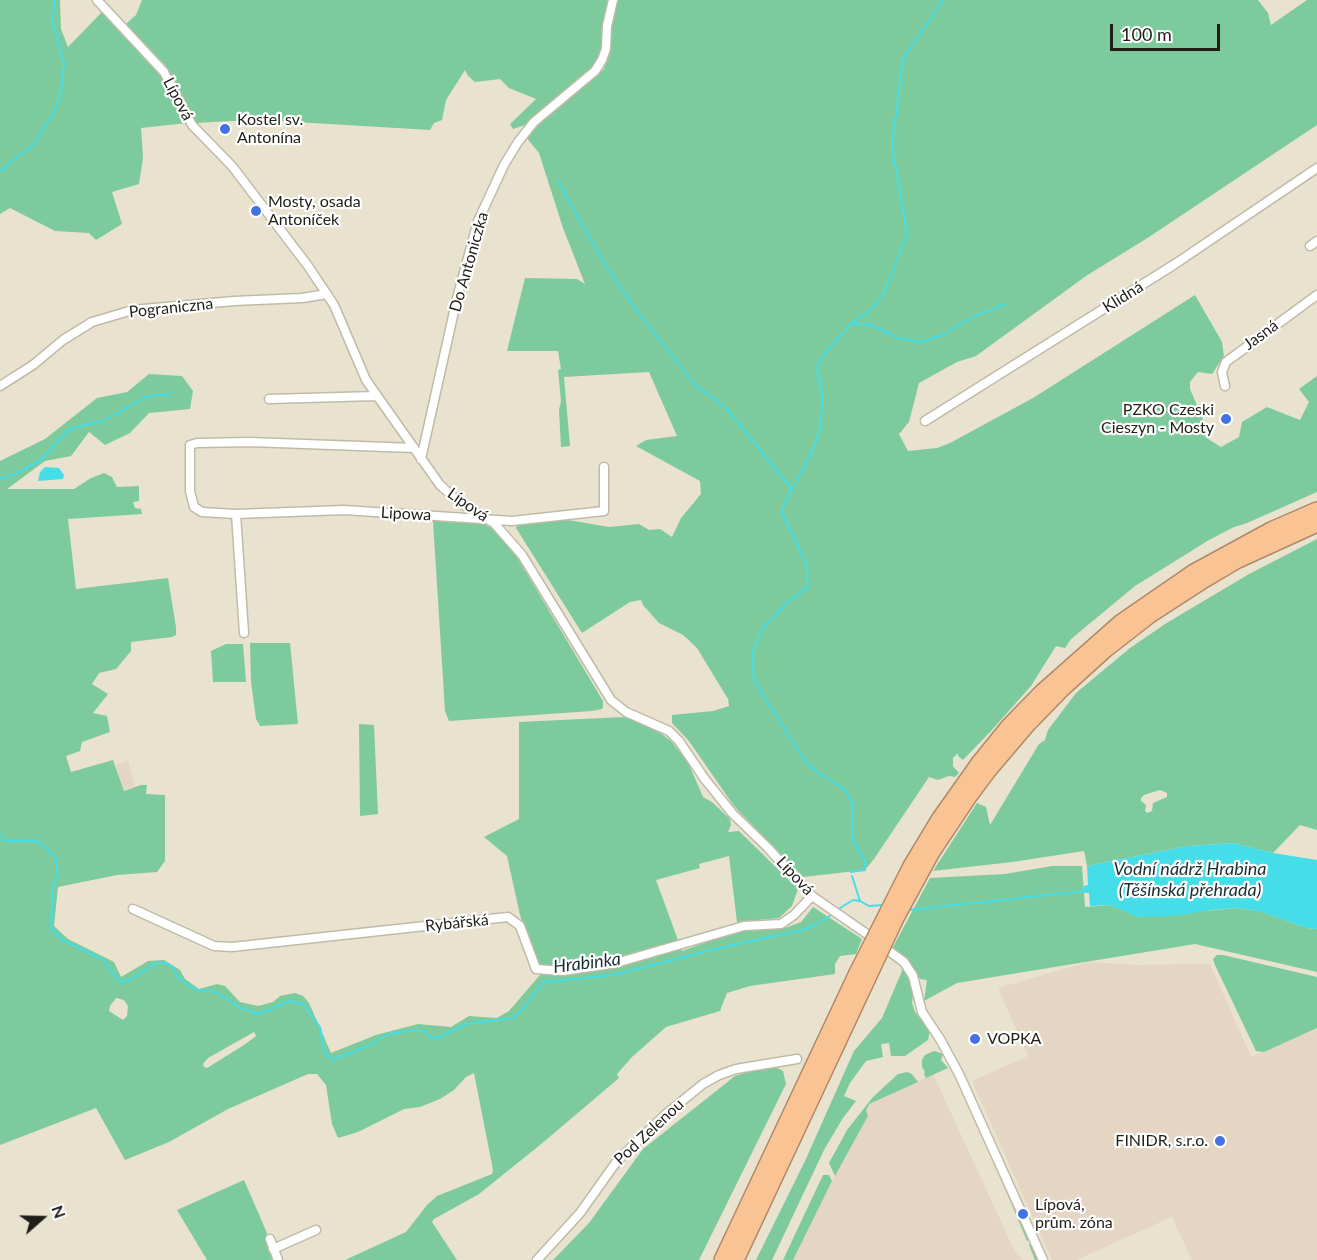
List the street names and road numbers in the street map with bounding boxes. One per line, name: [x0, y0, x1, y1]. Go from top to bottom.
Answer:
street label: Lípová: [159, 74, 197, 124]
street label: Do Antoniczka: [446, 210, 492, 314]
street label: Klidná: [1099, 277, 1147, 317]
street label: Pograniczna: [128, 294, 214, 322]
street label: Jasná: [1240, 316, 1282, 354]
street label: Lípová: [444, 484, 492, 526]
street label: Lipowa: [380, 503, 432, 525]
street label: Lípová: [772, 853, 818, 899]
street label: Rybářská: [424, 910, 490, 936]
street label: Pod Zelenou: [610, 1095, 688, 1169]

